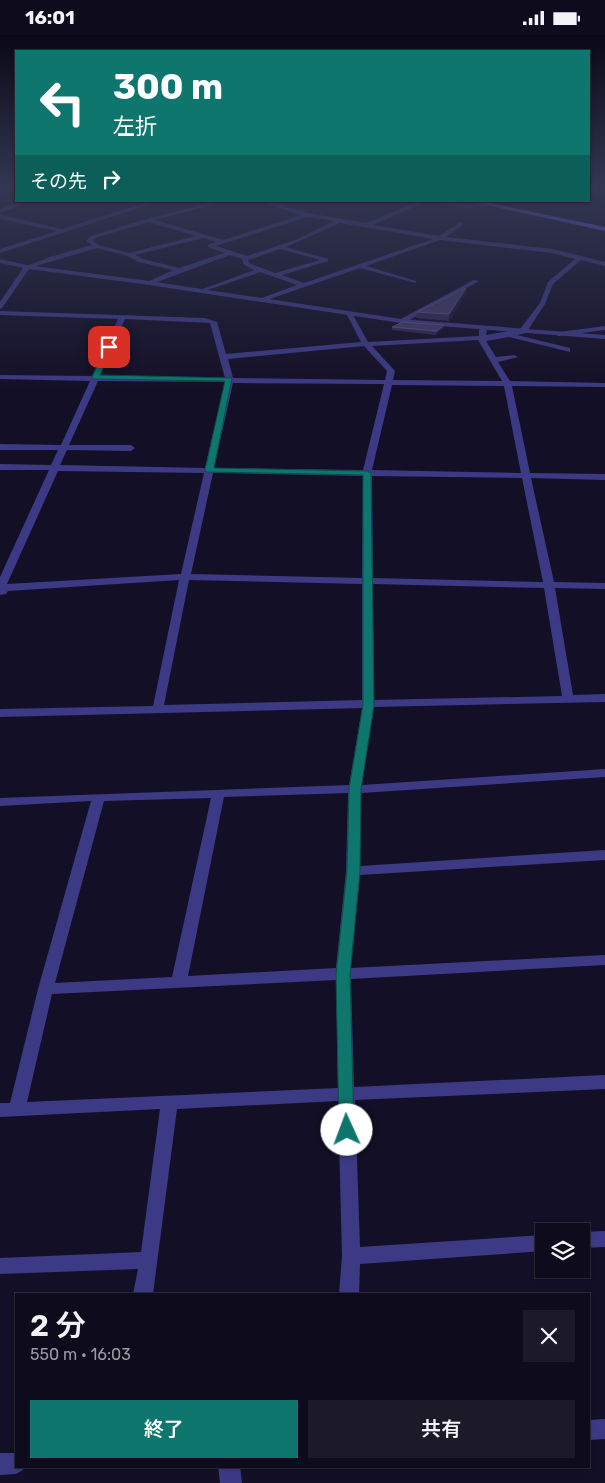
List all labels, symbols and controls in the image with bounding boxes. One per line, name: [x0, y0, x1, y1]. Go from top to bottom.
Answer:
text: 16:01: [25, 6, 75, 29]
text: 300 m: [113, 66, 223, 108]
icon: left: [30, 70, 95, 135]
text: 左折: [113, 113, 157, 140]
icon: right: [97, 165, 125, 193]
text: その先: [30, 170, 87, 193]
pin: [88, 326, 130, 368]
icon: arrive: [95, 333, 123, 361]
position arrow: [320, 1103, 372, 1155]
map controls: [535, 1223, 590, 1278]
button: layers: [535, 1223, 590, 1278]
text: 2 分: [30, 1308, 86, 1344]
button: close: [523, 1310, 575, 1362]
text: 550 m · 16:03: [30, 1345, 131, 1364]
button: 終了: [30, 1400, 298, 1458]
button: 共有: [308, 1400, 575, 1458]

